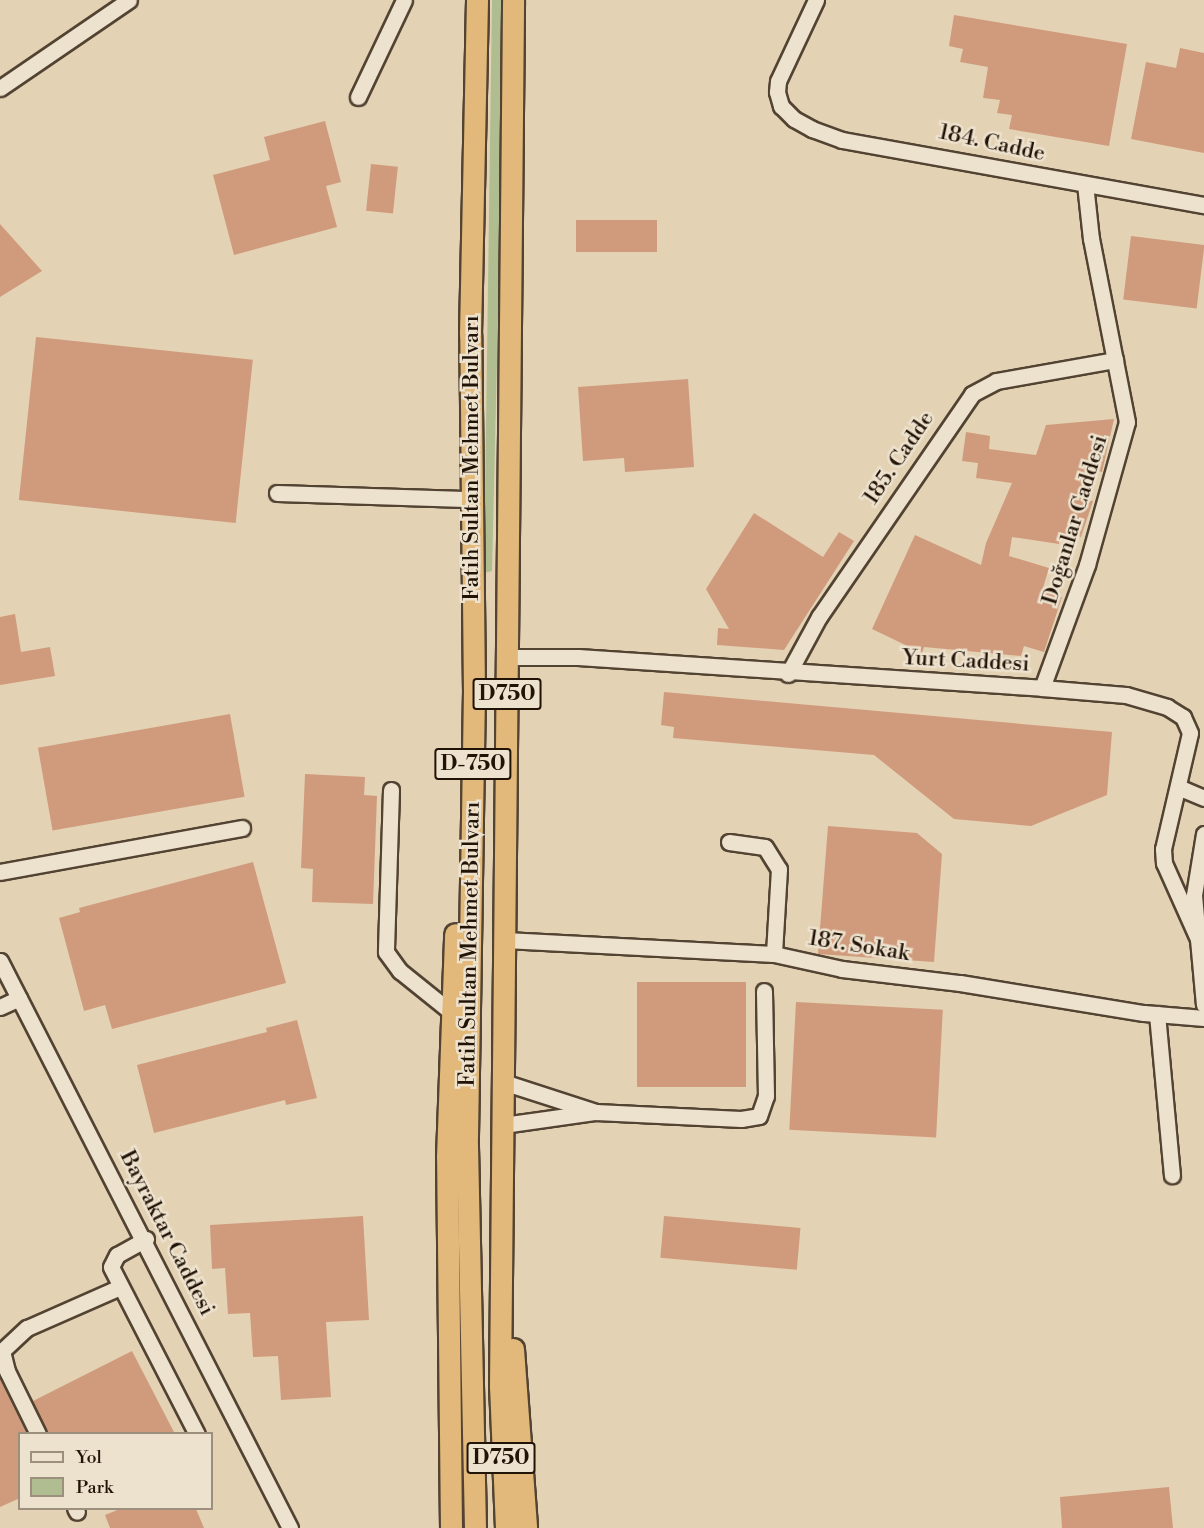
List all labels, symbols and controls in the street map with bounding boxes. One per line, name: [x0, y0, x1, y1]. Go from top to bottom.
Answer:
street label: 184. Cadde: [937, 119, 1047, 167]
street label: Fatih Sultan Mehmet Bulvarı: [459, 315, 485, 601]
street label: 185. Cadde: [858, 406, 940, 510]
street label: Doğanlar Caddesi: [1037, 432, 1113, 608]
street label: Yurt Caddesi: [902, 644, 1030, 678]
road number: D750: [472, 676, 542, 712]
road number: D-750: [434, 746, 512, 782]
street label: Fatih Sultan Mehmet Bulvarı: [454, 801, 486, 1087]
street label: 187. Sokak: [807, 925, 911, 967]
street label: Bayraktar Caddesi: [114, 1146, 220, 1320]
legend: [18, 1432, 213, 1510]
road number: D750: [466, 1440, 536, 1476]
text: Yol: [76, 1446, 102, 1469]
text: Park: [76, 1476, 113, 1499]

